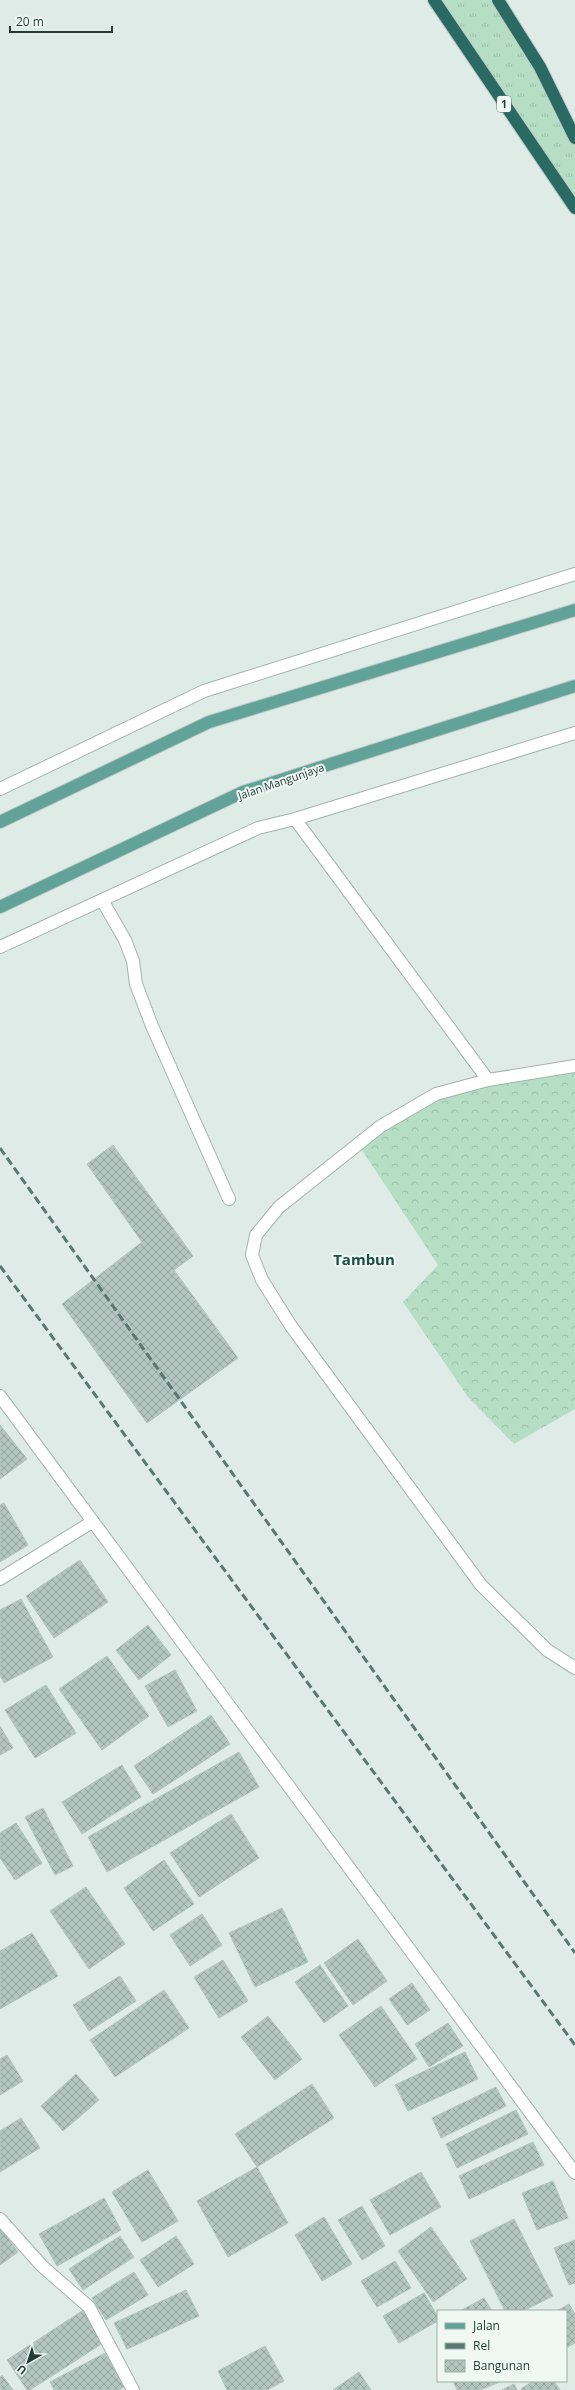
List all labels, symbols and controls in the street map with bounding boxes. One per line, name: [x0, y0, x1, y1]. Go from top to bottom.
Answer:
scale bar: [10, 8, 112, 34]
text: 20 m: [16, 13, 44, 30]
road number: 1: [497, 96, 511, 112]
street label: Jalan Mangunjaya: [235, 759, 326, 803]
district label: Tambun: [333, 1249, 395, 1269]
legend: [437, 2310, 567, 2382]
text: Jalan: [472, 2317, 500, 2334]
text: Rel: [473, 2337, 490, 2354]
north arrow: [8, 2342, 48, 2382]
text: Bangunan: [473, 2357, 530, 2374]
text: U: [13, 2362, 29, 2379]

